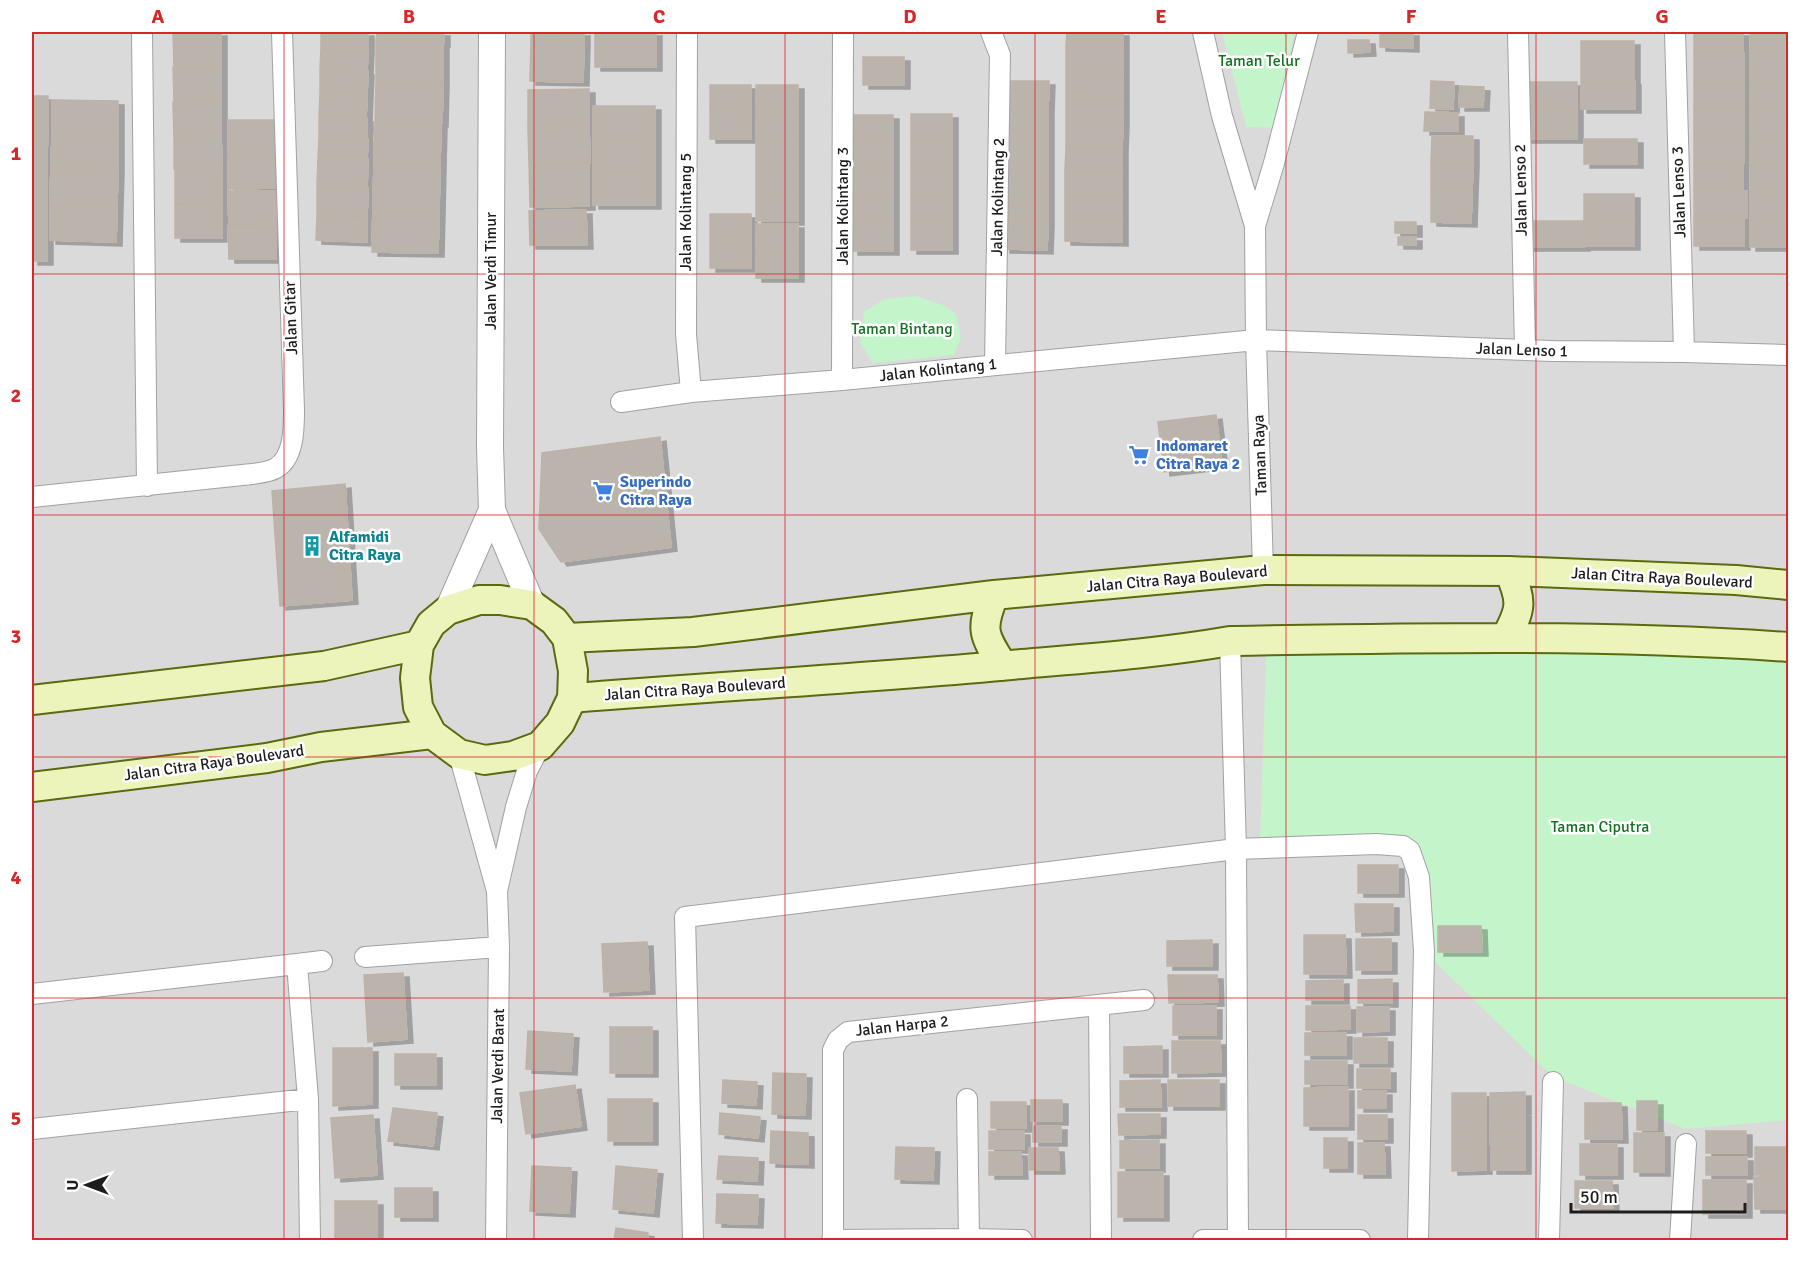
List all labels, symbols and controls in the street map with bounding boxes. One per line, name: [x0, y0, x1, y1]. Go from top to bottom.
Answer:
text: A: [152, 4, 165, 29]
text: B: [403, 4, 415, 29]
text: C: [653, 4, 665, 29]
text: D: [903, 4, 917, 29]
text: E: [1155, 4, 1167, 29]
text: F: [1406, 4, 1417, 29]
text: G: [1655, 4, 1669, 29]
park label: Taman Telur: [1218, 51, 1300, 71]
street label: Jalan Kolintang 2: [987, 138, 1009, 256]
text: 1: [11, 141, 22, 166]
street label: Jalan Lenso 2: [1510, 144, 1532, 236]
street label: Jalan Lenso 3: [1667, 146, 1691, 238]
street label: Jalan Kolintang 3: [833, 147, 853, 265]
street label: Jalan Kolintang 5: [676, 153, 696, 271]
street label: Jalan Verdi Timur: [481, 212, 501, 330]
street label: Jalan Gitar: [280, 281, 302, 355]
park label: Taman Bintang: [851, 319, 953, 339]
street label: Jalan Lenso 1: [1476, 338, 1568, 362]
street label: Jalan Kolintang 1: [878, 354, 998, 386]
text: 2: [11, 383, 21, 408]
street label: Taman Raya: [1249, 414, 1271, 496]
place label: Indomaret Citra Raya 2: [1156, 436, 1240, 474]
supermarket icon: Indomaret Citra Raya 2: [1127, 443, 1151, 467]
place label: Superindo Citra Raya: [620, 472, 692, 510]
supermarket icon: Superindo Citra Raya: [591, 479, 615, 503]
place label: Alfamidi Citra Raya: [329, 527, 401, 565]
building icon: Alfamidi Citra Raya: [300, 534, 324, 558]
street label: Jalan Citra Raya Boulevard: [1086, 561, 1268, 597]
street label: Jalan Citra Raya Boulevard: [1571, 563, 1753, 593]
text: 3: [11, 624, 21, 649]
street label: Jalan Citra Raya Boulevard: [604, 673, 786, 705]
street label: Jalan Citra Raya Boulevard: [123, 740, 305, 786]
park label: Taman Ciputra: [1551, 817, 1649, 837]
text: 4: [11, 865, 22, 890]
street label: Jalan Verdi Barat: [487, 1008, 509, 1124]
street label: Jalan Harpa 2: [854, 1011, 950, 1041]
text: 5: [11, 1106, 21, 1131]
north arrow: [57, 1155, 117, 1215]
scale bar: [1571, 1176, 1745, 1214]
text: U: [63, 1180, 83, 1190]
text: 50 m: [1580, 1186, 1618, 1208]

